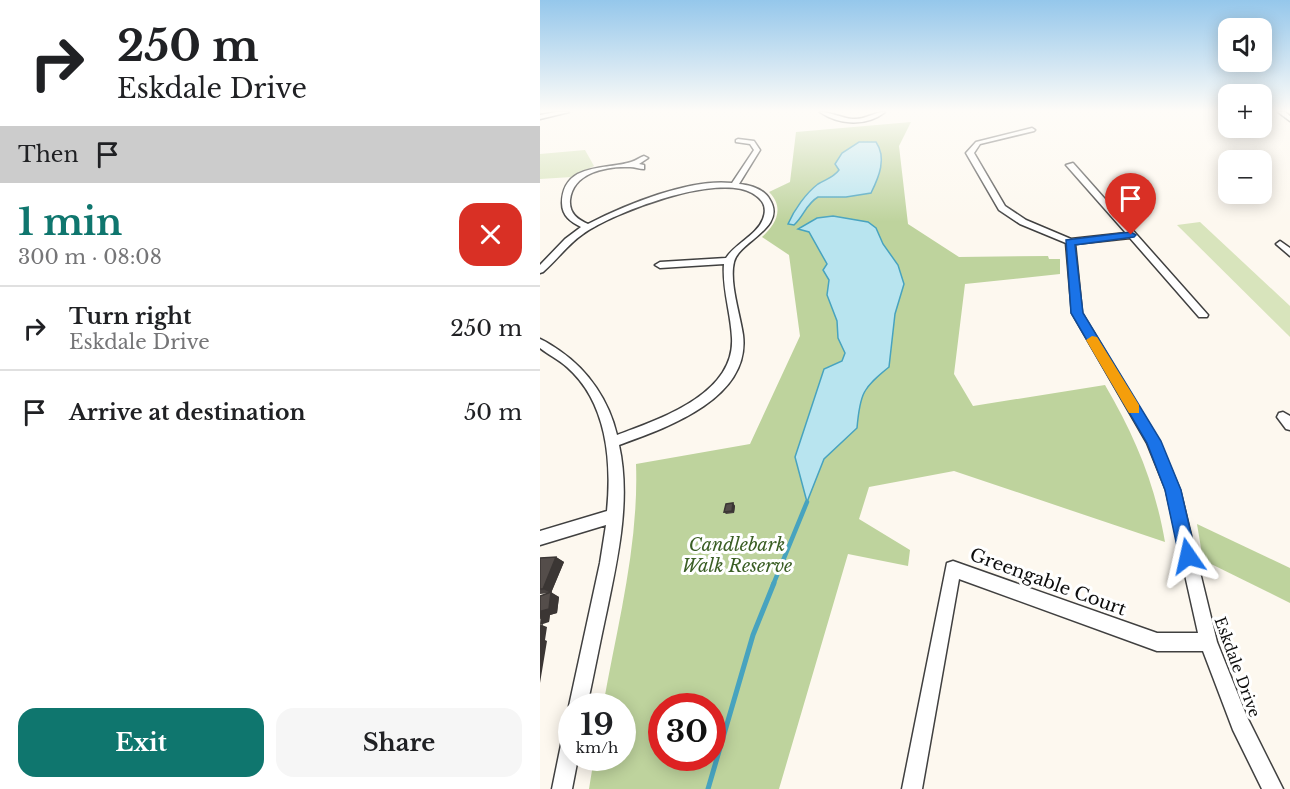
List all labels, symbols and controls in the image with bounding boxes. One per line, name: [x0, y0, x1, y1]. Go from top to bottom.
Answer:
map controls: [1218, 18, 1272, 204]
button: sound: [1218, 18, 1272, 72]
text: 250 m: [117, 20, 259, 72]
icon: right: [18, 24, 96, 102]
text: Eskdale Drive: [117, 72, 307, 105]
button: +: [1218, 84, 1272, 138]
icon: arrive: [91, 138, 124, 171]
text: Then: [18, 141, 79, 168]
button: −: [1218, 150, 1272, 204]
pin: [1105, 173, 1156, 235]
icon: arrive: [1114, 182, 1147, 215]
text: 1 min: [18, 200, 122, 245]
button: close: [459, 203, 522, 266]
text: 300 m · 08:08: [18, 245, 162, 269]
text: Turn right: [69, 303, 191, 330]
icon: right: [18, 312, 51, 345]
text: 250 m: [450, 315, 522, 342]
text: Eskdale Drive: [69, 330, 210, 354]
icon: arrive: [18, 396, 51, 429]
text: Arrive at destination: [69, 399, 306, 426]
text: 50 m: [464, 399, 522, 426]
position arrow: [1156, 524, 1220, 588]
park label: Candlebark Walk Reserve: [682, 534, 792, 577]
street label: Greengable Court: [967, 544, 1129, 621]
street label: Eskdale Drive: [1211, 614, 1264, 720]
speed limit sign: 30: [648, 693, 726, 771]
text: 19: [580, 706, 614, 743]
button: Exit: [18, 708, 264, 777]
button: Share: [276, 708, 522, 777]
text: km/h: [576, 738, 618, 757]

